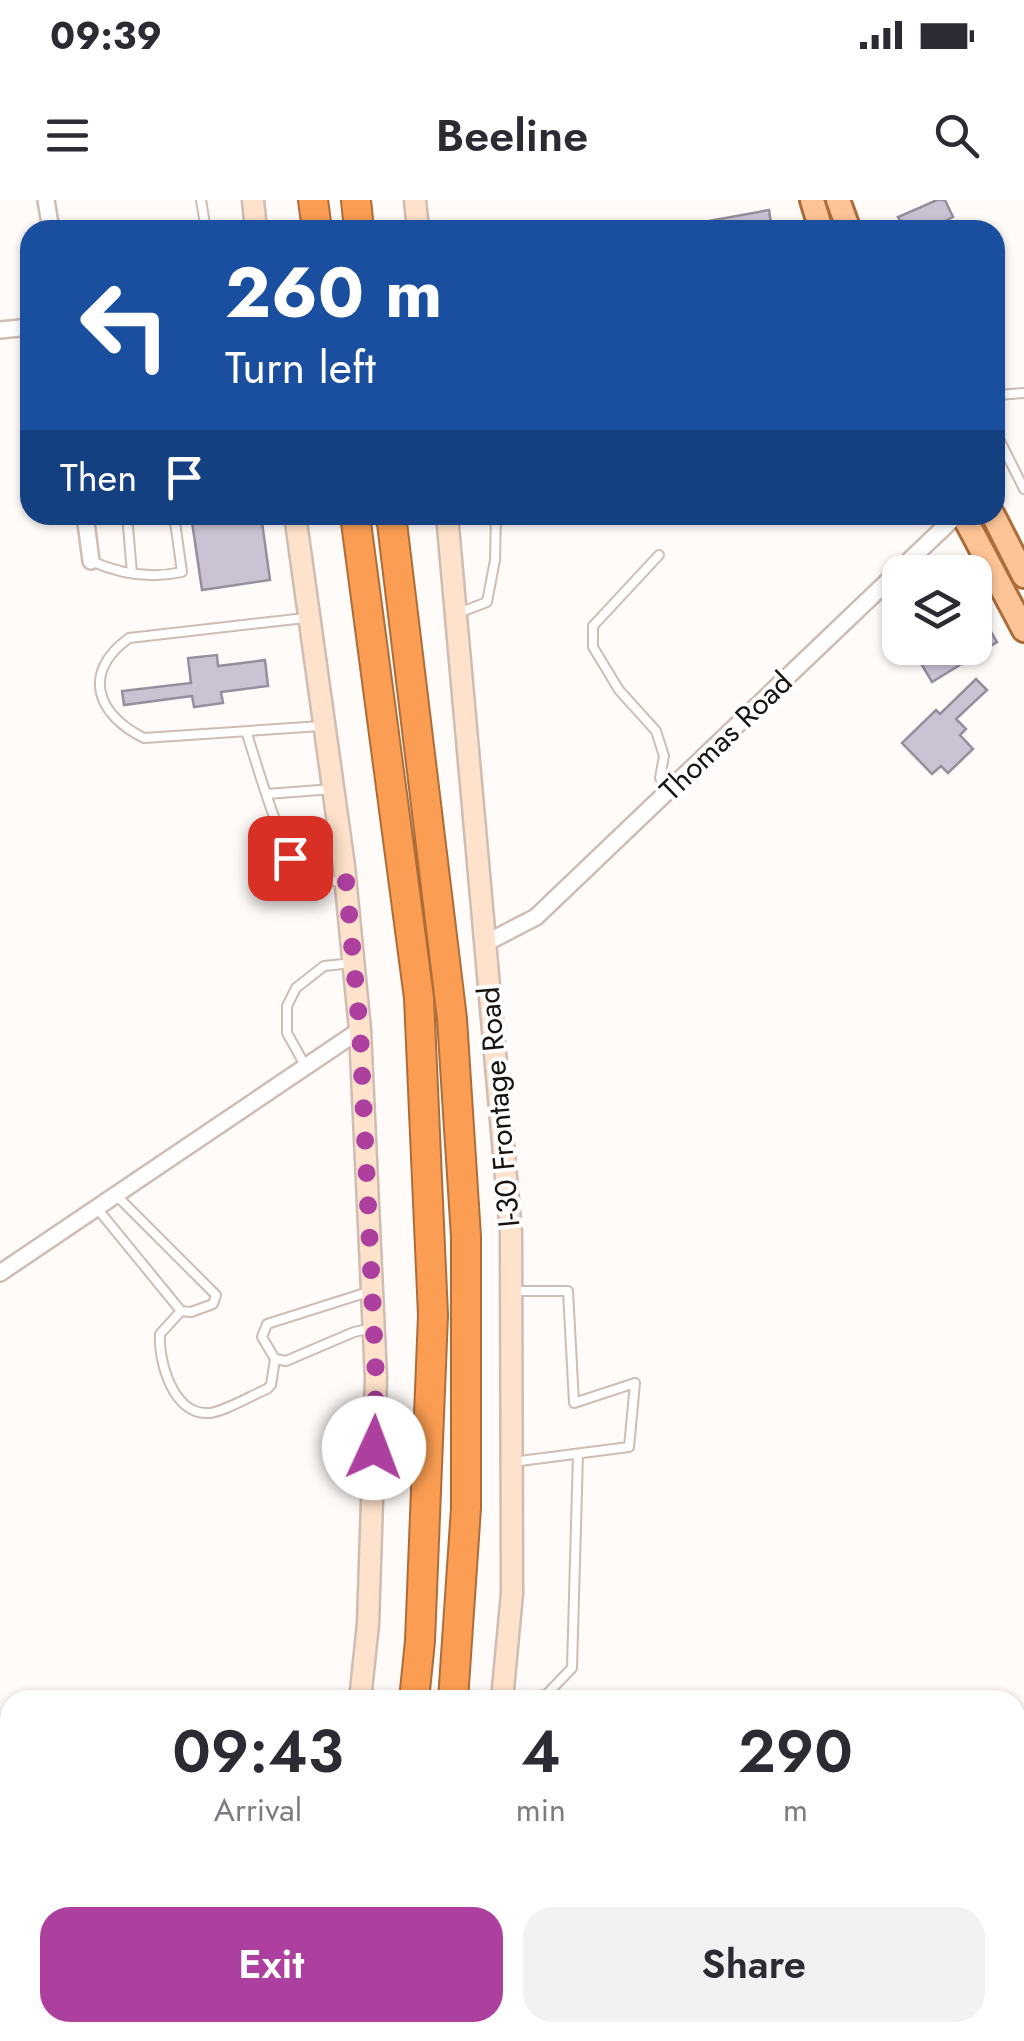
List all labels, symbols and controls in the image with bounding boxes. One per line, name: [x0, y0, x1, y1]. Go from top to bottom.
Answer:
text: 09:39: [50, 8, 162, 63]
text: Beeline: [436, 103, 588, 168]
icon: menu: [40, 108, 95, 163]
icon: search: [929, 108, 984, 163]
text: 260 m: [225, 242, 443, 343]
icon: left: [60, 260, 190, 390]
text: Turn left: [225, 335, 376, 400]
text: Then: [60, 450, 137, 505]
icon: arrive: [157, 450, 212, 505]
map controls: [882, 555, 992, 665]
button: layers: [882, 555, 992, 665]
street label: Thomas Road: [650, 661, 802, 810]
pin: [248, 816, 333, 901]
icon: arrive: [263, 831, 318, 886]
street label: I-30 Frontage Road: [467, 985, 530, 1229]
position arrow: [322, 1396, 426, 1500]
text: 09:43: [172, 1708, 344, 1795]
text: 4: [521, 1708, 561, 1795]
text: 290: [738, 1708, 853, 1795]
text: Arrival: [214, 1787, 302, 1833]
text: min: [516, 1787, 566, 1833]
text: m: [783, 1787, 808, 1833]
button: Exit: [40, 1907, 503, 2022]
button: Share: [523, 1907, 985, 2022]

